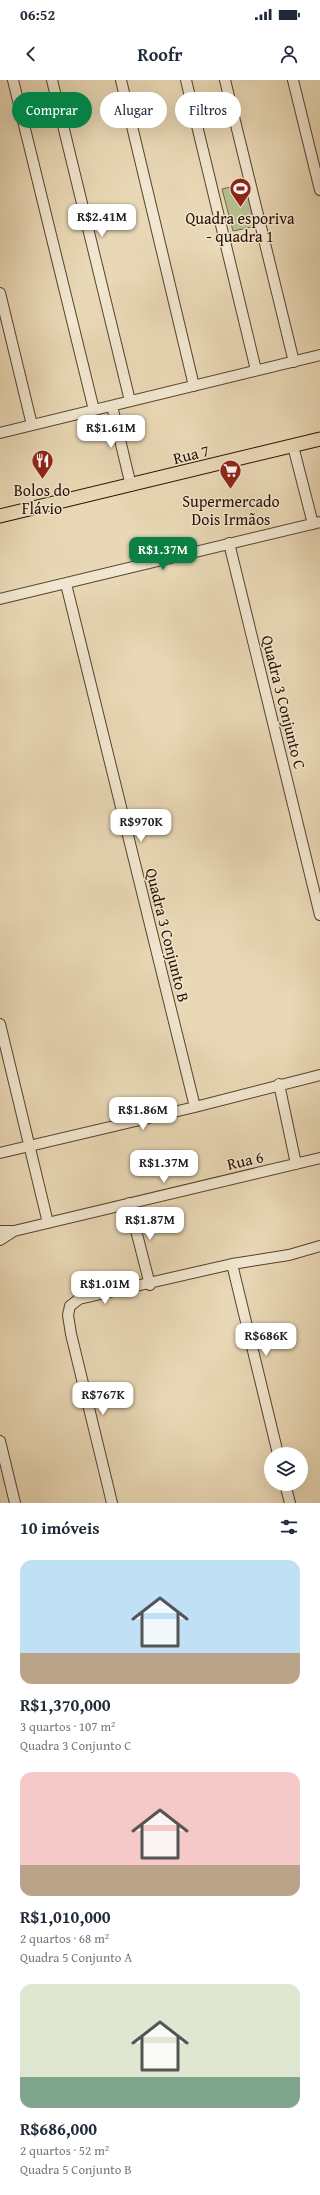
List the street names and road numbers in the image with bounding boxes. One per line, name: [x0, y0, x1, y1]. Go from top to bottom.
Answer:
street label: Rua 7: [170, 438, 212, 470]
street label: Quadra 3 Conjunto C: [256, 633, 312, 772]
street label: Quadra 3 Conjunto B: [140, 865, 196, 1005]
street label: Rua 6: [224, 1144, 266, 1176]

